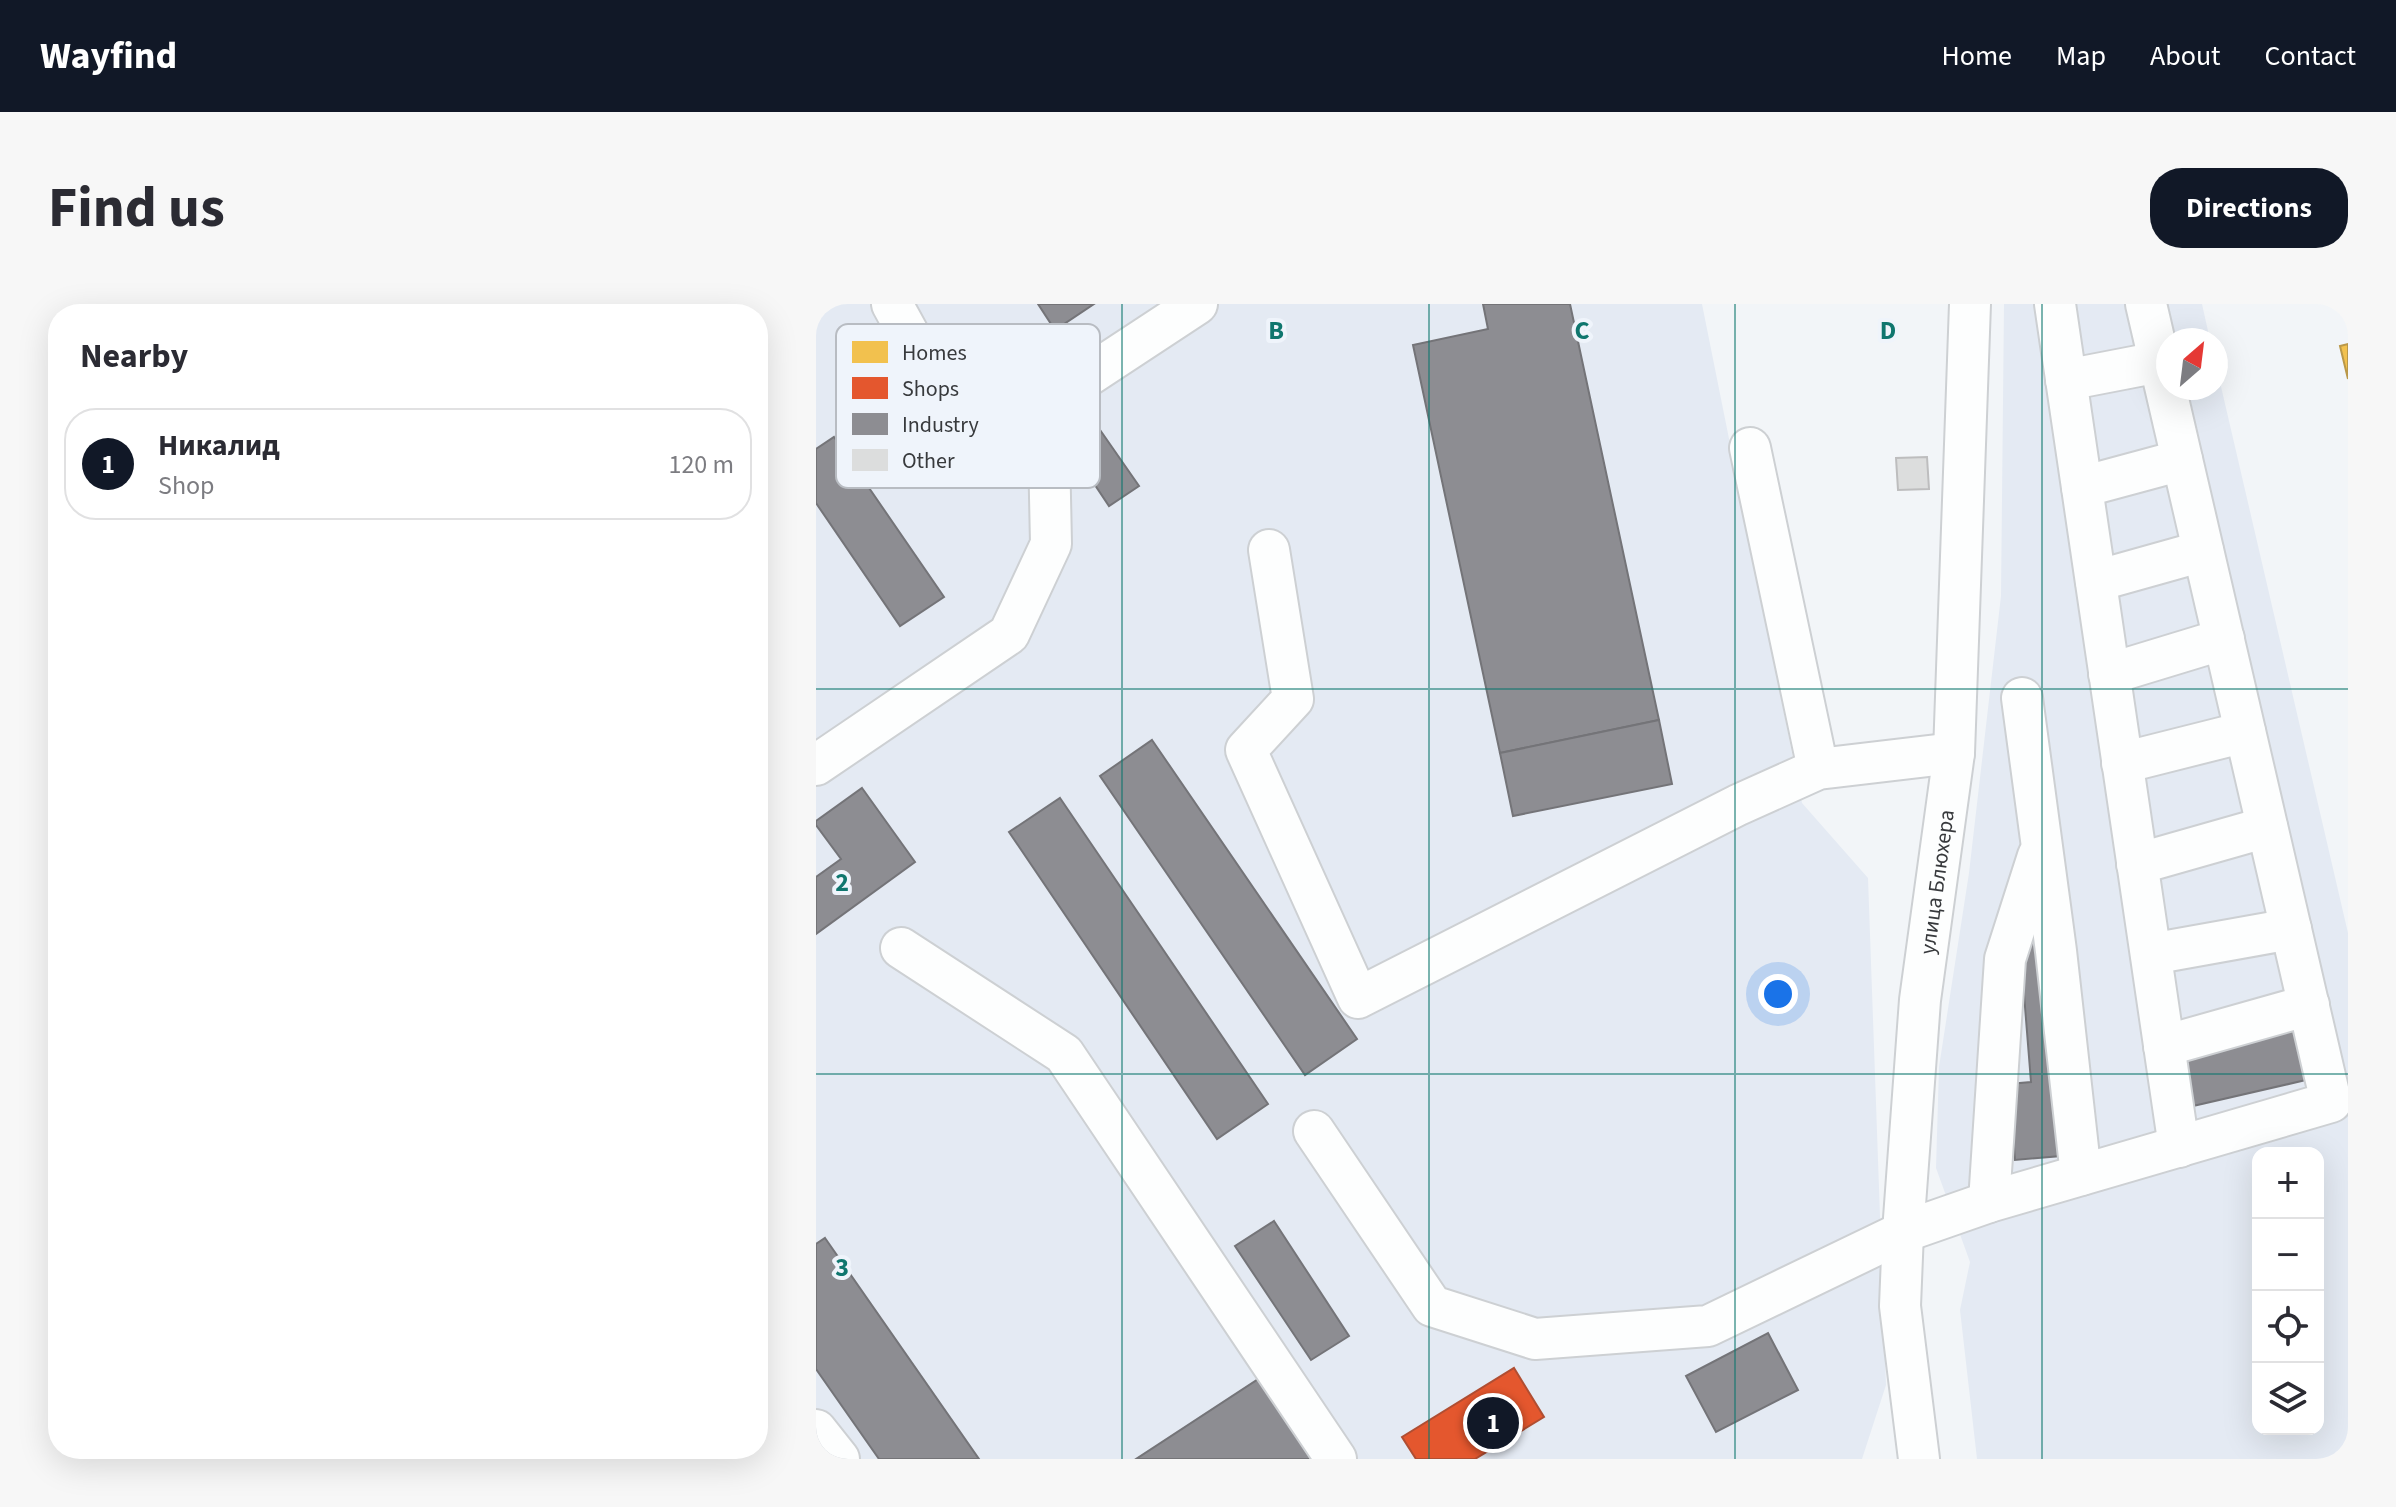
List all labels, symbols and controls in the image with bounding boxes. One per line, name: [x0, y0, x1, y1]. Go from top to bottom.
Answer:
text: Wayfind: [40, 29, 177, 83]
text: Home: [1941, 36, 2012, 76]
text: Map: [2056, 36, 2106, 76]
text: About: [2150, 36, 2221, 76]
text: Contact: [2265, 36, 2356, 76]
button: Directions: [2150, 168, 2348, 248]
text: Find us: [48, 169, 225, 248]
text: B: [1268, 312, 1284, 349]
text: C: [1574, 312, 1590, 349]
text: D: [1880, 312, 1896, 349]
legend: [836, 324, 1100, 488]
north arrow: [2156, 328, 2228, 400]
text: Nearby: [80, 332, 188, 381]
text: Homes: [902, 337, 967, 369]
text: Shops: [902, 373, 959, 405]
text: Industry: [902, 409, 979, 441]
text: Никалид: [158, 424, 280, 467]
text: Other: [902, 445, 955, 477]
text: 1: [101, 446, 115, 483]
text: 120 m: [668, 446, 734, 483]
text: Shop: [158, 467, 215, 504]
street label: улица Блюхера: [1911, 808, 1963, 957]
text: 2: [835, 864, 849, 901]
your location: [1758, 974, 1798, 1014]
map controls: [2252, 1147, 2324, 1435]
button: +: [2252, 1147, 2324, 1219]
button: −: [2252, 1219, 2324, 1291]
text: 3: [835, 1249, 849, 1286]
button: locate: [2252, 1291, 2324, 1363]
button: layers: [2252, 1363, 2324, 1435]
pin: 1: [1467, 1393, 1519, 1453]

